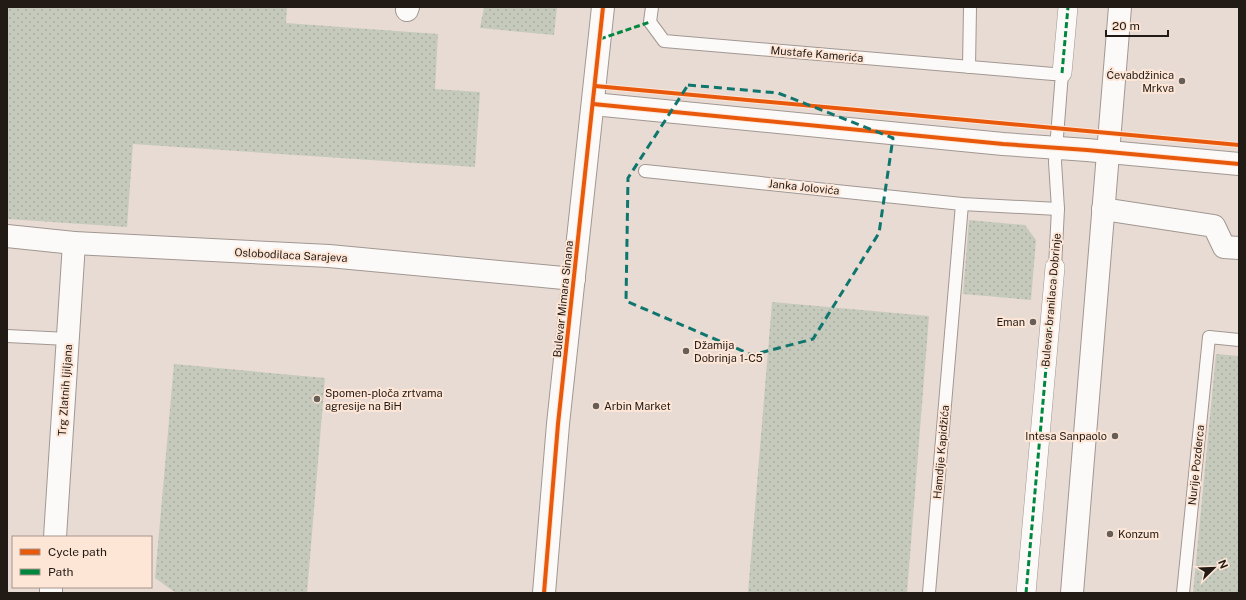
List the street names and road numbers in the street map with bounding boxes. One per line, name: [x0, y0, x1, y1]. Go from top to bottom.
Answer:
street label: Mustafe Kamerića: [770, 44, 864, 64]
street label: Janka Jolovića: [768, 177, 840, 197]
street label: Bulevar branilaca Dobrinje: [1039, 233, 1063, 367]
street label: Bulevar Mimara Sinana: [551, 240, 575, 358]
street label: Oslobodilaca Sarajeva: [234, 246, 348, 264]
street label: Trg Zlatnih ljiljana: [56, 344, 74, 436]
street label: Hamdije Kapidžića: [931, 404, 951, 500]
street label: Nurije Pozderca: [1186, 424, 1206, 506]

